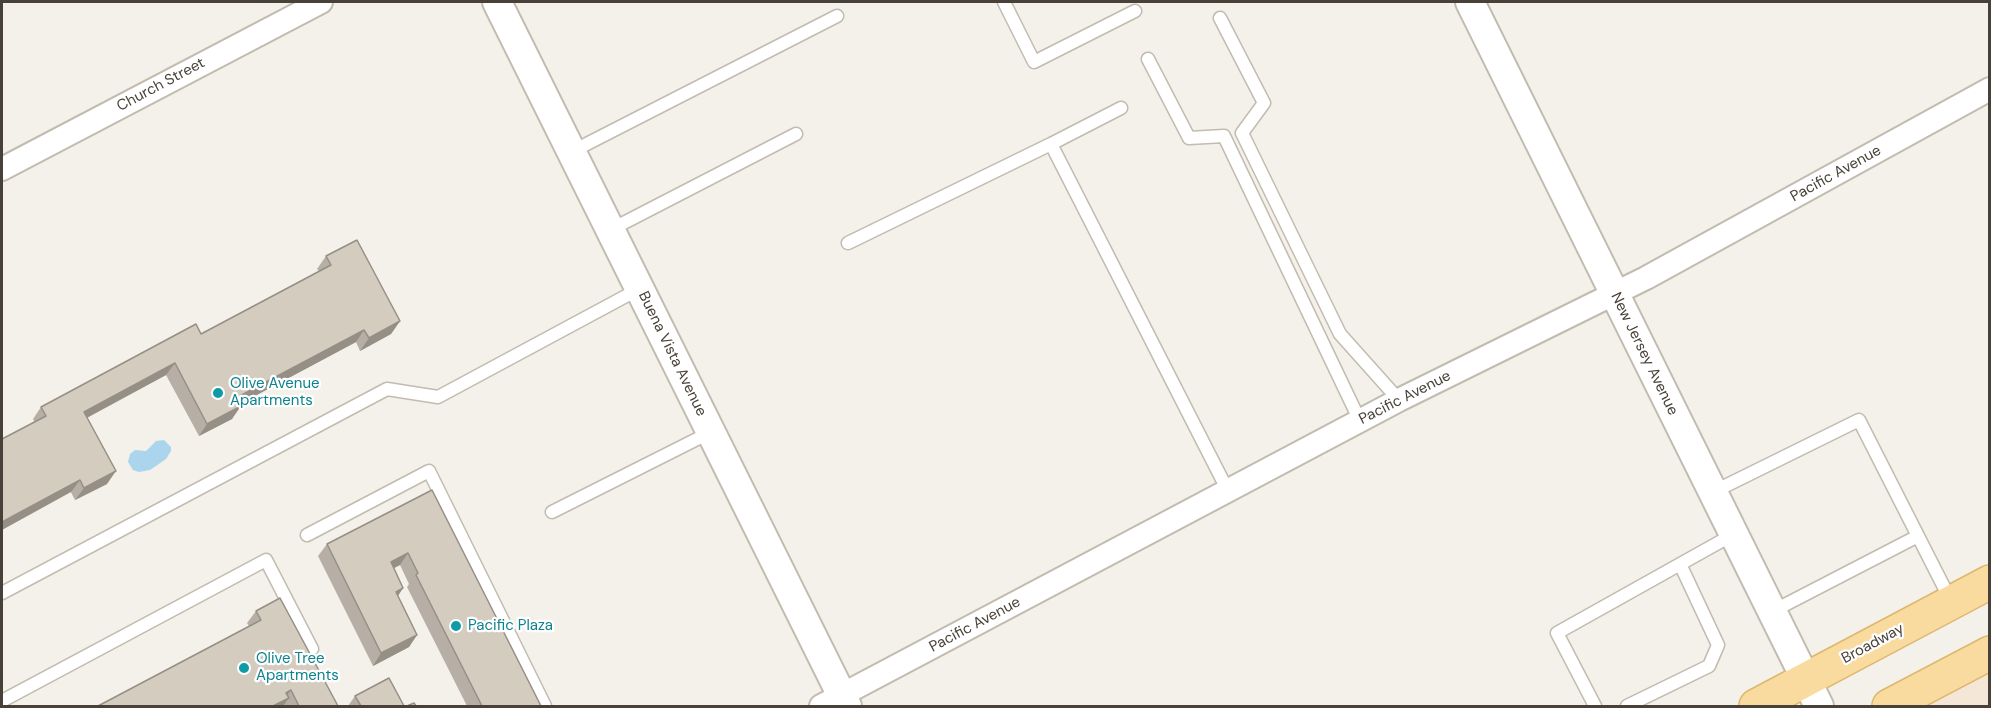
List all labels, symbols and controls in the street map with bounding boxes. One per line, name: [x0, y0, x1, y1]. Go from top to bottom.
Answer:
street label: Church Street: [114, 54, 208, 116]
street label: Pacific Avenue: [1788, 142, 1884, 206]
street label: Buena Vista Avenue: [634, 289, 710, 419]
street label: New Jersey Avenue: [1606, 290, 1682, 418]
street label: Pacific Avenue: [1356, 367, 1454, 429]
place label: Olive Avenue Apartments: [230, 375, 320, 410]
marker: Olive Avenue Apartments: [211, 386, 225, 400]
street label: Pacific Avenue: [926, 593, 1024, 657]
place label: Pacific Plaza: [468, 617, 553, 635]
marker: Pacific Plaza: [449, 619, 463, 633]
street label: Broadway: [1839, 620, 1907, 668]
place label: Olive Tree Apartments: [256, 650, 339, 685]
marker: Olive Tree Apartments: [237, 661, 251, 675]

